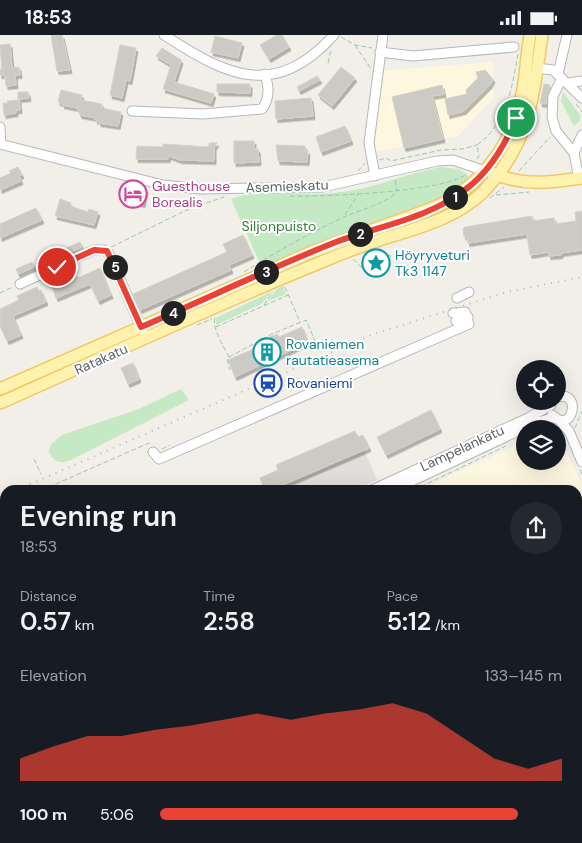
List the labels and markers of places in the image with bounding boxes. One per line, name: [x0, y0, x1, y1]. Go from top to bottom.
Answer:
pin: [495, 97, 537, 139]
place label: Guesthouse Borealis: [152, 177, 230, 211]
hotel icon: Guesthouse Borealis: [118, 179, 148, 209]
pin: 1: [442, 185, 468, 209]
pin: 2: [348, 221, 372, 247]
pin: [36, 246, 78, 288]
place label: Höyryveturi Tk3 1147: [395, 246, 470, 280]
place icon: Höyryveturi Tk3 1147: [361, 248, 391, 278]
pin: 5: [102, 255, 128, 279]
pin: 3: [254, 259, 278, 285]
pin: 4: [160, 301, 186, 325]
place label: Rovaniemen rautatieasema: [286, 335, 379, 369]
building icon: Rovaniemen rautatieasema: [252, 337, 282, 367]
station icon: Rovaniemi: [253, 368, 283, 398]
place label: Rovaniemi: [287, 374, 353, 392]

